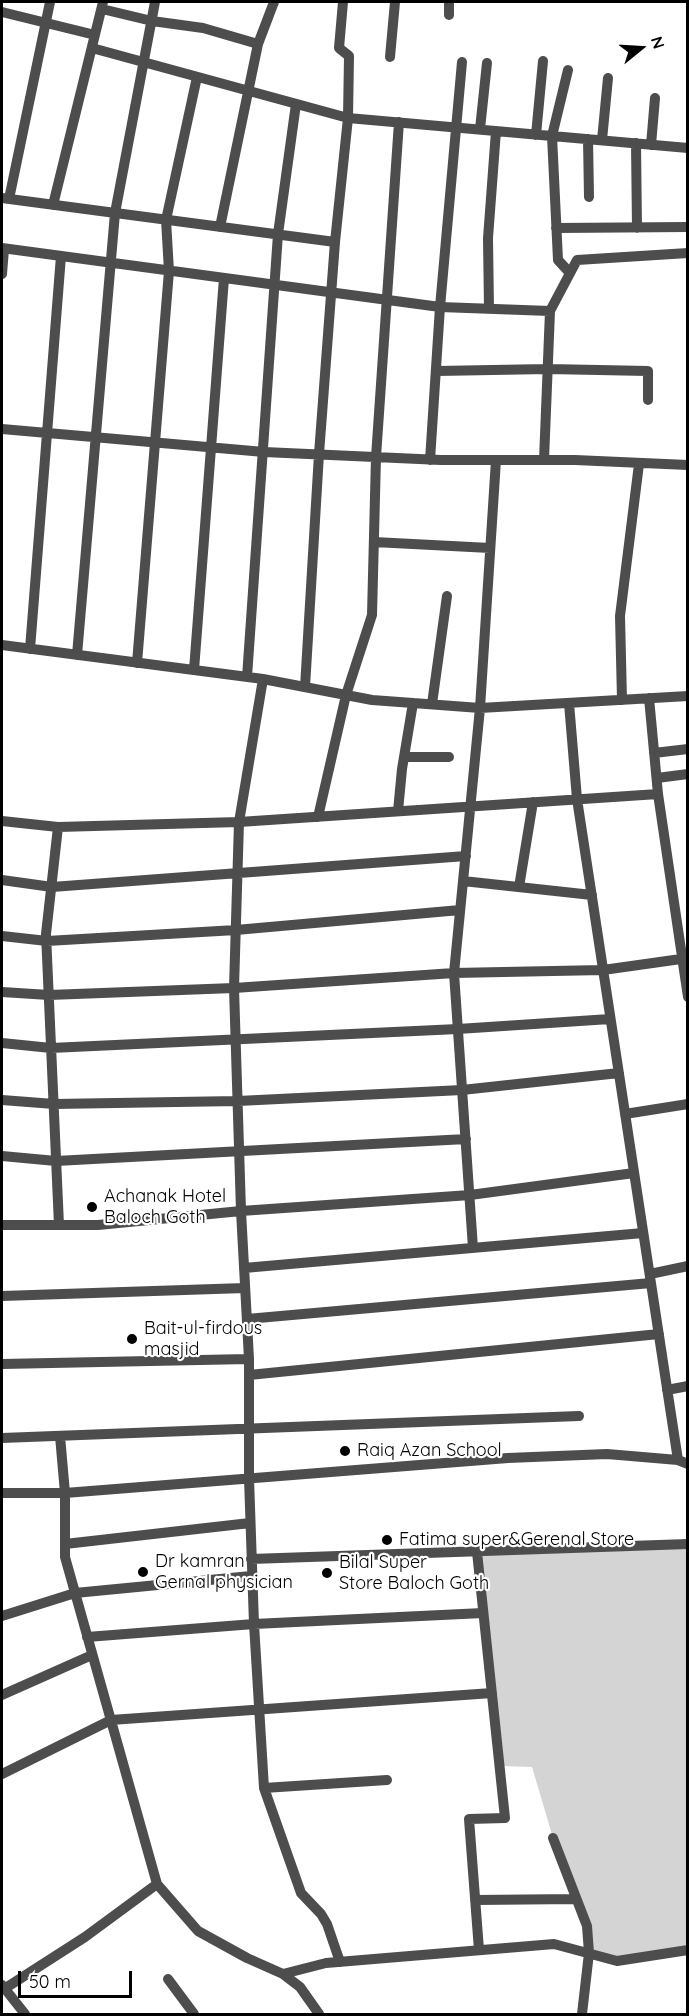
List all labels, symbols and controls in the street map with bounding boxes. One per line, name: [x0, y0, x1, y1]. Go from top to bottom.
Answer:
north arrow: [611, 18, 671, 78]
text: N: [647, 34, 669, 51]
place label: Achanak Hotel Baloch Goth: [104, 1186, 226, 1228]
marker: Achanak Hotel Baloch Goth: [85, 1200, 99, 1214]
place label: Bait-ul-firdous masjid: [144, 1318, 262, 1360]
marker: Bait-ul-firdous masjid: [125, 1332, 139, 1346]
place label: Raiq Azan School: [357, 1440, 502, 1462]
marker: Raiq Azan School: [338, 1444, 352, 1458]
place label: Fatima super&Gerenal Store: [399, 1529, 634, 1551]
marker: Fatima super&Gerenal Store: [380, 1533, 394, 1547]
place label: Dr kamran Gernal physician: [155, 1551, 293, 1594]
place label: Bilal Super Store Baloch Goth: [339, 1552, 489, 1594]
marker: Dr kamran Gernal physician: [136, 1565, 150, 1579]
marker: Bilal Super Store Baloch Goth: [320, 1566, 334, 1580]
scale bar: [21, 1959, 135, 1997]
text: 50 m: [29, 1970, 71, 1993]

